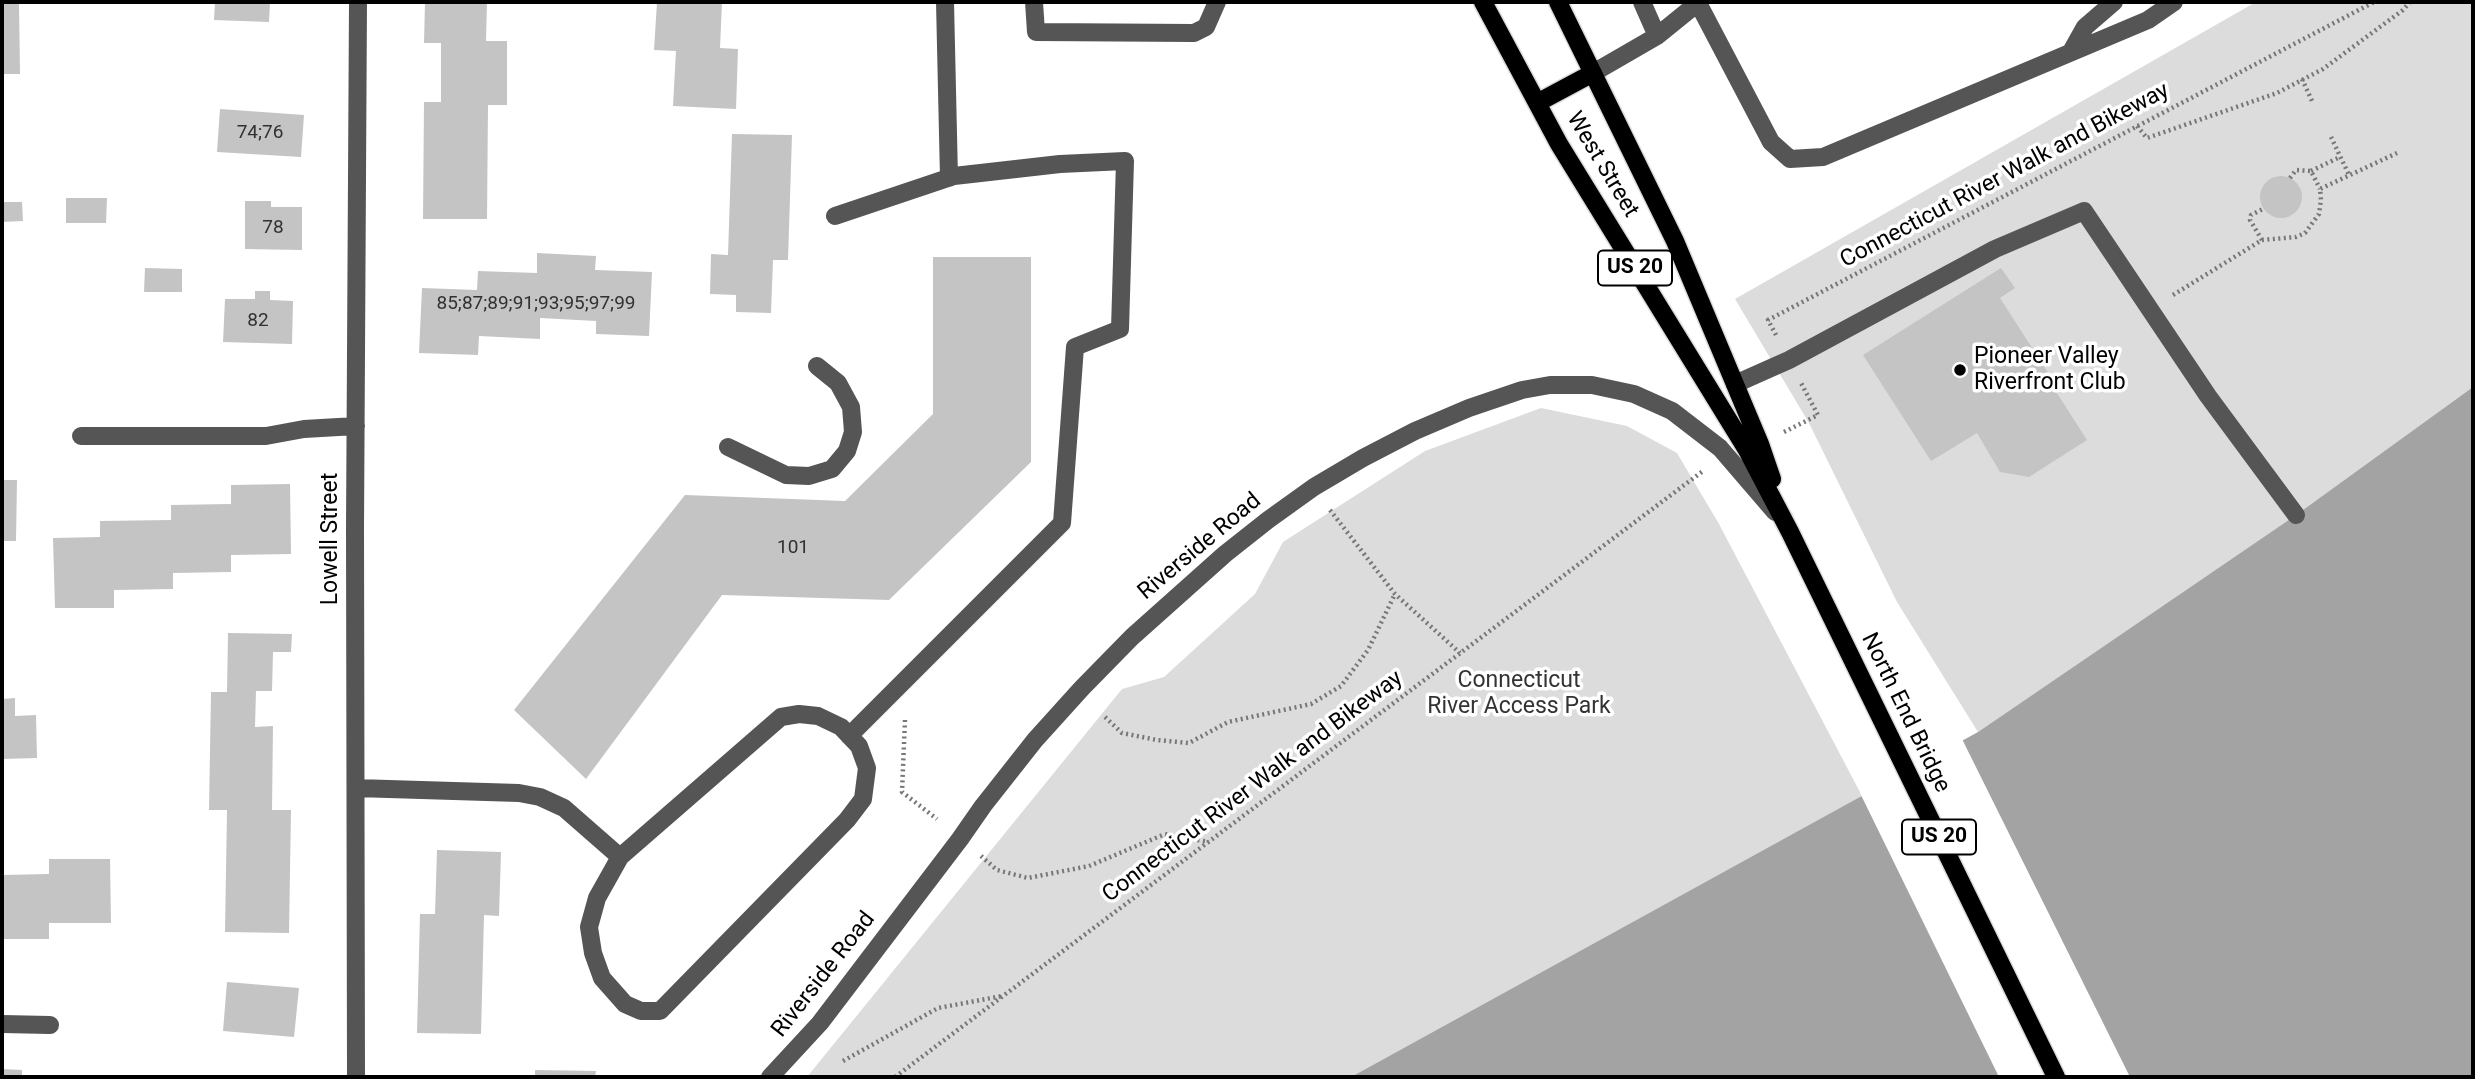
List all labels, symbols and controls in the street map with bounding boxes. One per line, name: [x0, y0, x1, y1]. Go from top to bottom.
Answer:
street label: Connecticut River Walk and Bikeway: [1836, 77, 2174, 275]
street label: West Street: [1560, 107, 1644, 223]
house number: 74;76: [237, 122, 283, 144]
house number: 78: [262, 217, 284, 239]
road number: US 20: [1598, 250, 1672, 286]
house number: 85;87;89;91;93;95;97;99: [437, 293, 635, 315]
house number: 82: [247, 310, 269, 332]
place label: Pioneer Valley Riverfront Club: [1974, 343, 2126, 397]
marker: Pioneer Valley Riverfront Club: [1952, 362, 1968, 378]
street label: Lowell Street: [317, 473, 345, 605]
street label: Riverside Road: [1133, 488, 1267, 606]
house number: 101: [777, 537, 809, 559]
street label: North End Bridge: [1854, 629, 1956, 797]
street label: Connecticut River Walk and Bikeway: [1097, 665, 1409, 909]
park label: Connecticut River Access Park: [1427, 667, 1611, 721]
road number: US 20: [1902, 820, 1976, 854]
street label: Riverside Road: [766, 907, 882, 1043]

